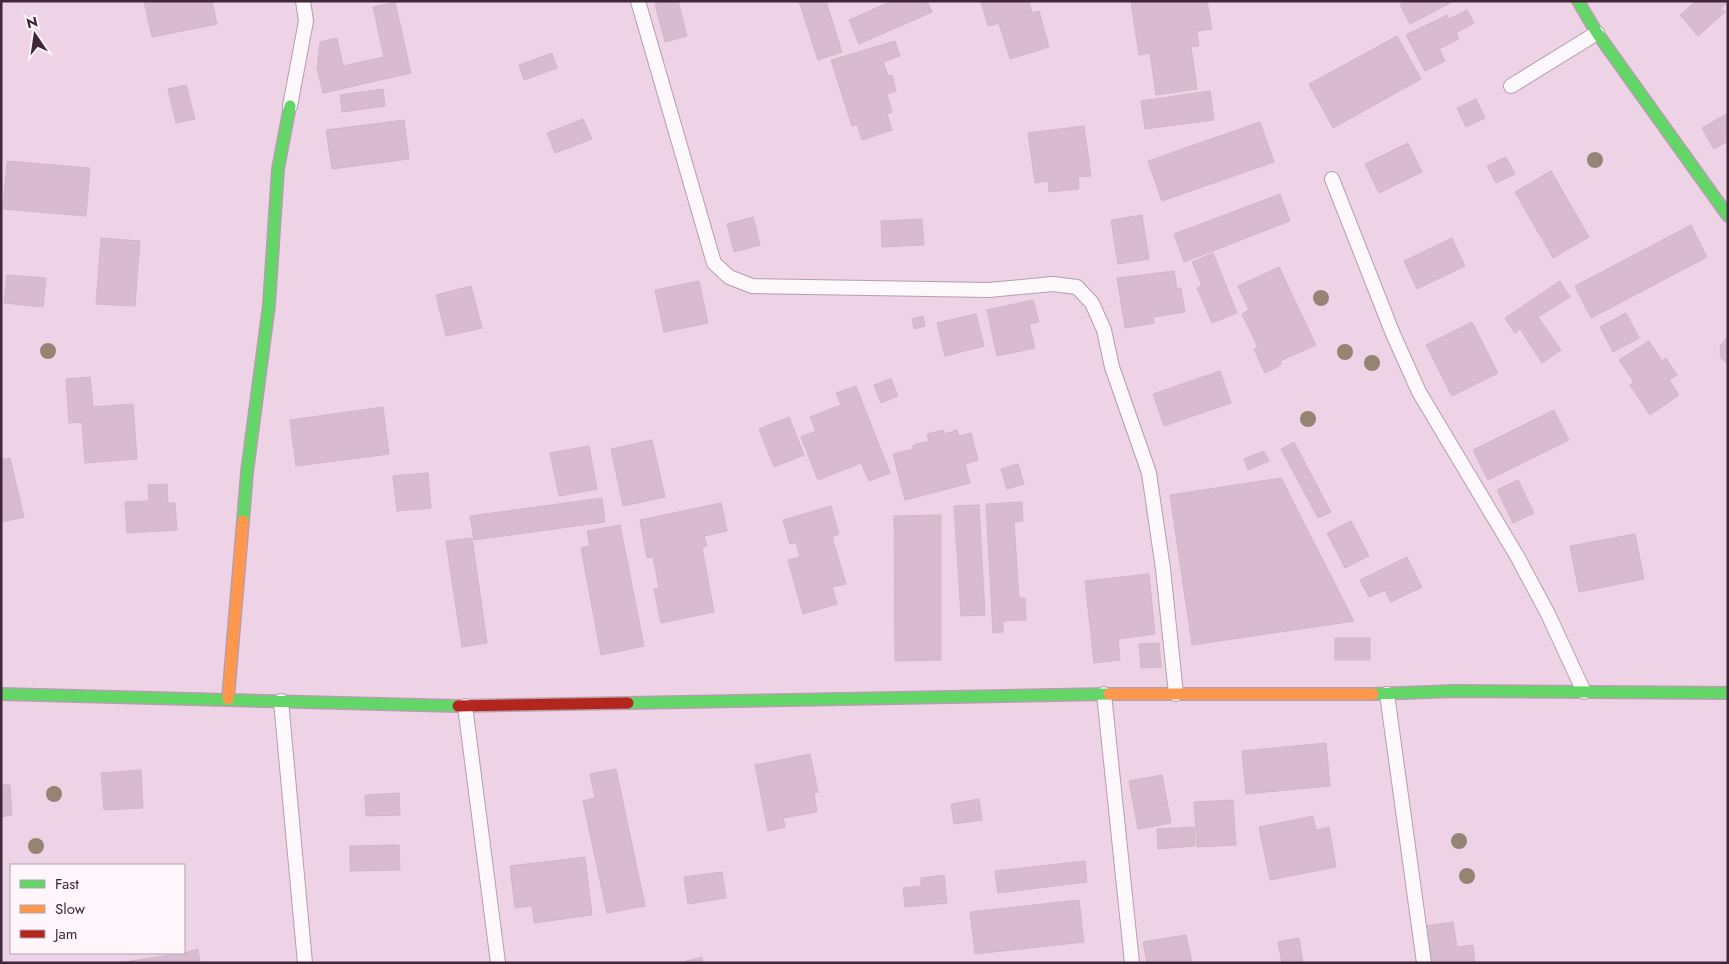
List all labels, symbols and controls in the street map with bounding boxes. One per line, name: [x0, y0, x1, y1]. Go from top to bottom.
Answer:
north arrow: [10, 10, 60, 60]
text: N: [24, 11, 40, 33]
legend: [10, 864, 185, 954]
text: Fast: [55, 873, 79, 895]
text: Slow: [55, 898, 86, 920]
text: Jam: [53, 923, 78, 945]

